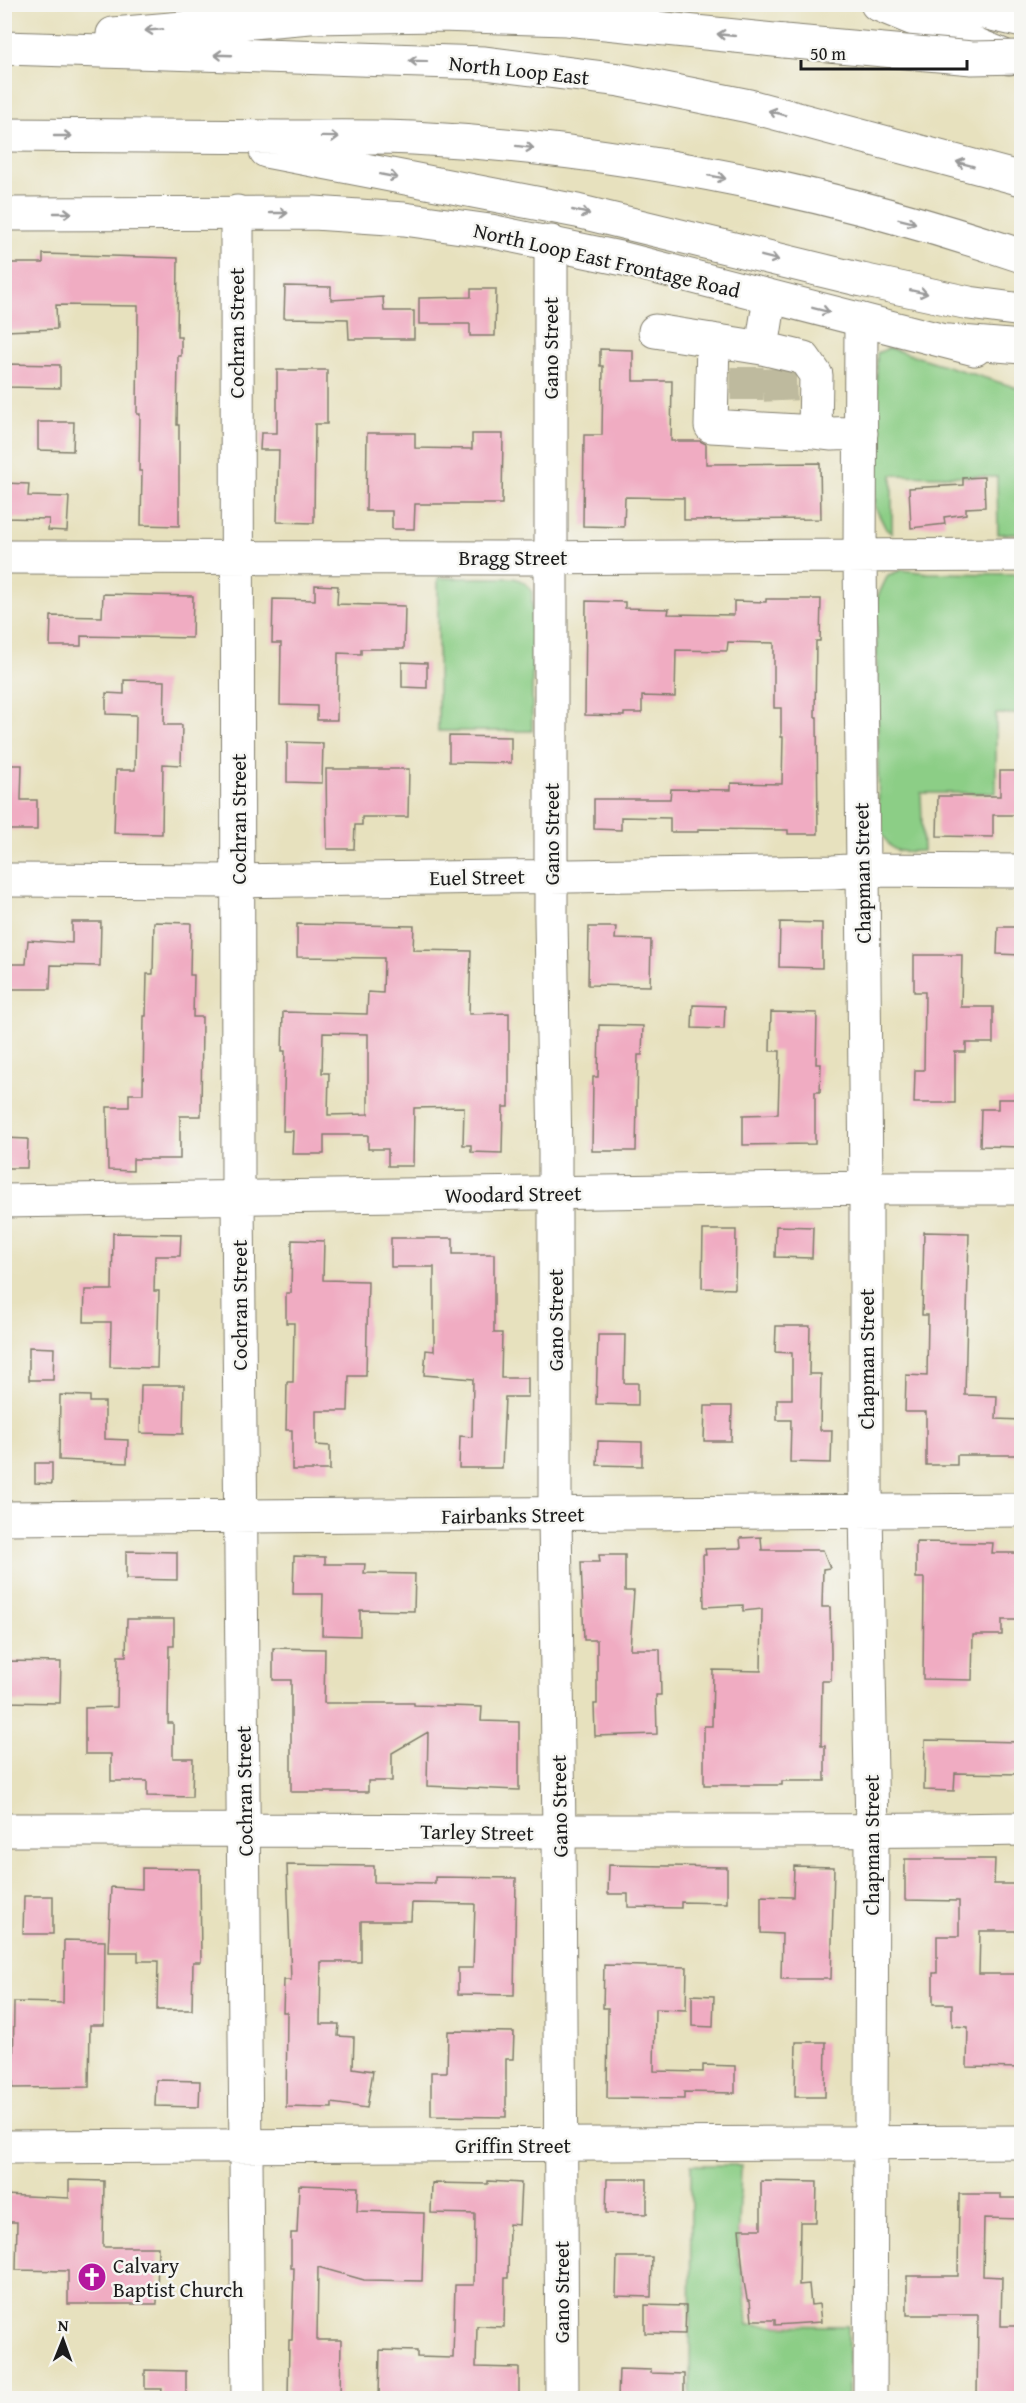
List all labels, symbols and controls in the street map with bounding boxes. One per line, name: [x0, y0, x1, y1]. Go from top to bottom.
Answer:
one-way arrow: [145, 25, 165, 36]
one-way arrow: [717, 29, 736, 40]
scale bar: [801, 33, 968, 71]
text: 50 m: [810, 40, 846, 67]
street label: North Loop East: [447, 47, 591, 93]
one-way arrow: [214, 49, 234, 61]
one-way arrow: [409, 55, 429, 67]
one-way arrow: [768, 107, 787, 118]
one-way arrow: [52, 130, 72, 142]
one-way arrow: [320, 131, 340, 143]
one-way arrow: [514, 142, 534, 153]
one-way arrow: [956, 158, 975, 169]
one-way arrow: [379, 171, 399, 182]
one-way arrow: [707, 172, 727, 183]
one-way arrow: [52, 207, 72, 219]
one-way arrow: [268, 207, 288, 219]
one-way arrow: [571, 207, 590, 218]
street label: North Loop East Frontage Road: [471, 214, 744, 306]
one-way arrow: [897, 215, 916, 227]
one-way arrow: [761, 252, 780, 264]
street label: Cochran Street: [221, 267, 252, 398]
one-way arrow: [909, 287, 928, 298]
street label: Gano Street: [535, 296, 566, 399]
one-way arrow: [811, 304, 830, 316]
street label: Bragg Street: [459, 542, 568, 573]
street label: Cochran Street: [223, 753, 254, 884]
street label: Gano Street: [536, 782, 567, 885]
street label: Chapman Street: [845, 802, 879, 944]
street label: Euel Street: [429, 861, 526, 893]
street label: Woodard Street: [444, 1177, 582, 1211]
street label: Cochran Street: [224, 1239, 255, 1370]
street label: Gano Street: [540, 1268, 571, 1371]
street label: Chapman Street: [851, 1288, 882, 1430]
street label: Fairbanks Street: [441, 1498, 585, 1532]
street label: Cochran Street: [227, 1725, 261, 1857]
street label: Gano Street: [543, 1754, 575, 1858]
street label: Chapman Street: [856, 1774, 887, 1916]
street label: Tarley Street: [420, 1816, 535, 1848]
street label: Griffin Street: [455, 2130, 572, 2161]
street label: Gano Street: [546, 2240, 577, 2343]
place label: Calvary Baptist Church: [113, 2250, 244, 2305]
church icon: Calvary Baptist Church: [76, 2261, 108, 2293]
north arrow: [33, 2310, 93, 2370]
text: N: [58, 2313, 69, 2337]

